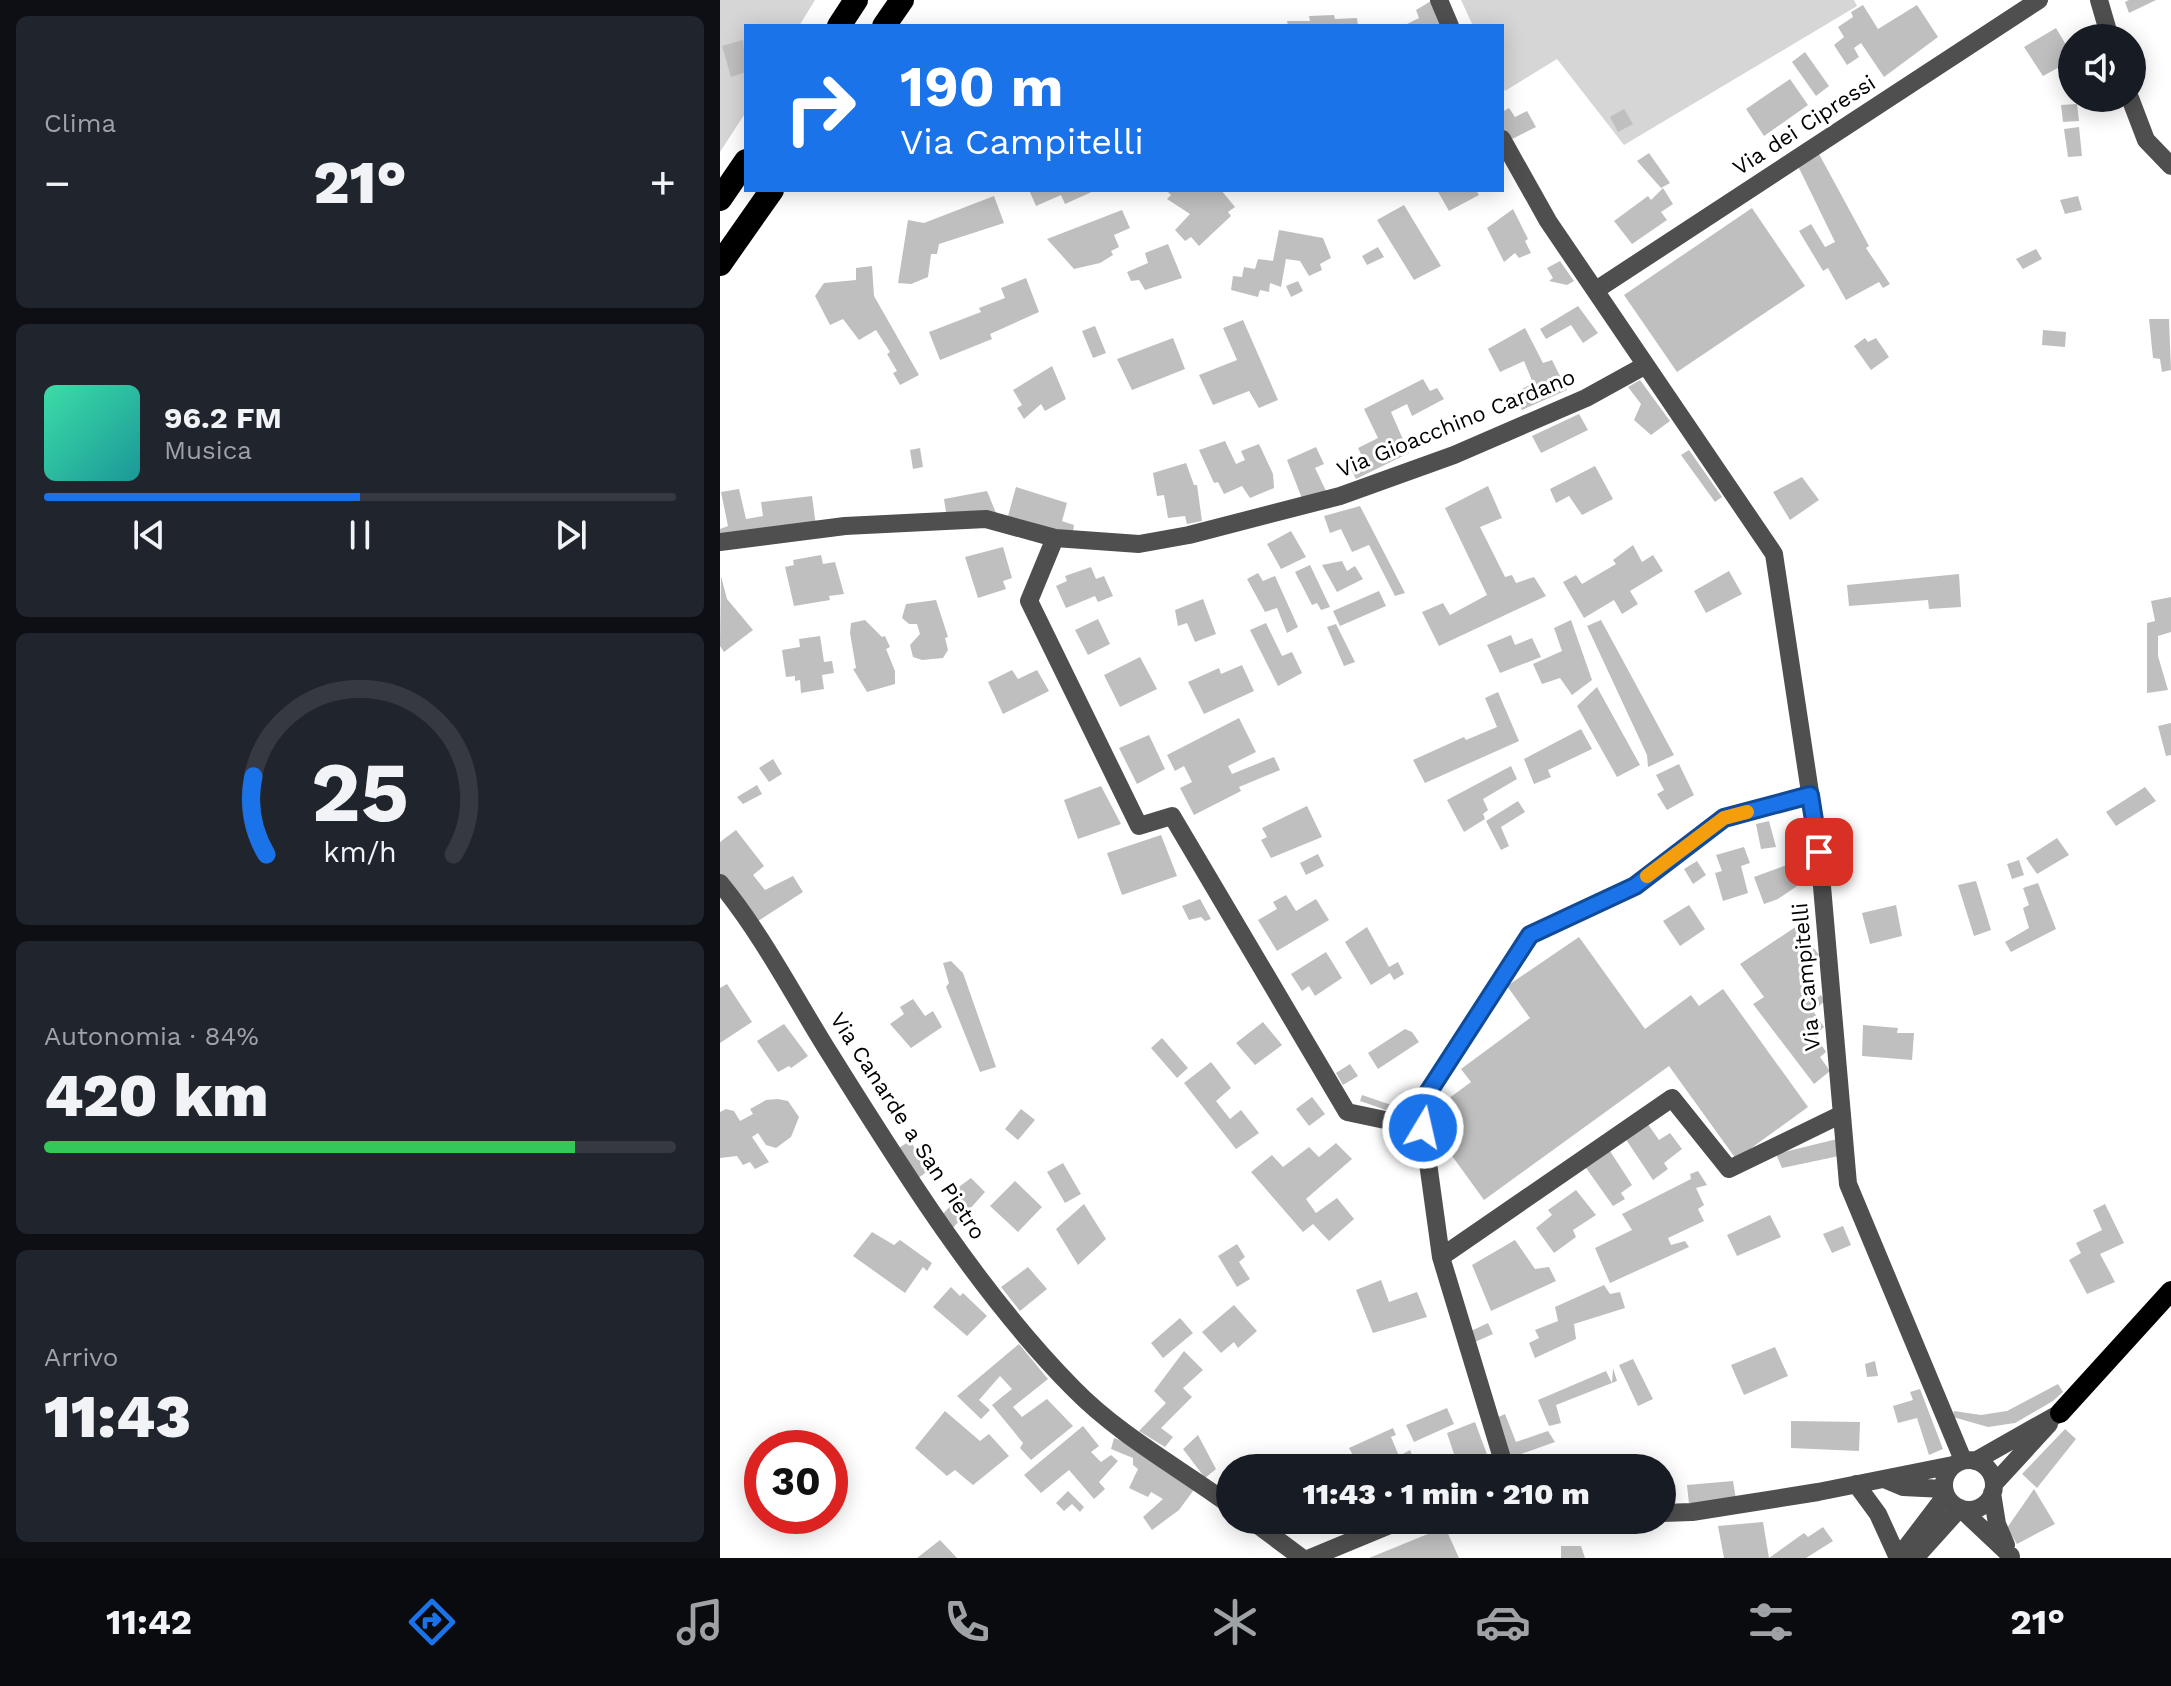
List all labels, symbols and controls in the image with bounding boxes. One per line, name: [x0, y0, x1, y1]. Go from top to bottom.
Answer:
map controls: [2058, 24, 2146, 112]
button: sound: [2058, 24, 2146, 112]
text: 190 m: [900, 54, 1063, 120]
icon: right: [768, 56, 872, 160]
street label: Via dei Cipressi: [1728, 70, 1880, 180]
text: Clima: [44, 108, 116, 138]
text: Via Campitelli: [900, 121, 1144, 163]
text: 21°: [313, 147, 407, 218]
text: −: [44, 157, 71, 209]
text: +: [649, 157, 676, 209]
street label: Via Gioacchino Cardano: [1333, 364, 1579, 482]
text: 96.2 FM: [164, 400, 282, 435]
text: Musica: [164, 435, 252, 465]
icon: previous: [127, 513, 171, 557]
icon: pause: [338, 513, 382, 557]
icon: next: [549, 513, 593, 557]
text: 25: [311, 744, 409, 841]
pin: [1785, 818, 1853, 886]
icon: arrive: [1797, 830, 1841, 874]
text: km/h: [323, 835, 397, 869]
street label: Via Campitelli: [1787, 902, 1825, 1052]
street label: Via Canarde a San Pietro: [825, 1008, 991, 1244]
text: Autonomia · 84%: [44, 1021, 259, 1051]
text: 420 km: [44, 1060, 268, 1131]
position arrow: [1381, 1086, 1465, 1170]
text: Arrivo: [44, 1342, 118, 1372]
text: 11:43: [44, 1381, 191, 1452]
speed limit sign: 30: [744, 1430, 848, 1534]
text: 11:43 · 1 min · 210 m: [1302, 1476, 1590, 1511]
icon: directions: [404, 1594, 460, 1650]
icon: music: [672, 1594, 728, 1650]
icon: phone: [939, 1594, 995, 1650]
icon: climate: [1207, 1594, 1263, 1650]
icon: car: [1475, 1594, 1531, 1650]
icon: filters: [1743, 1594, 1799, 1650]
text: 11:42: [106, 1601, 192, 1643]
text: 21°: [2010, 1601, 2065, 1643]

